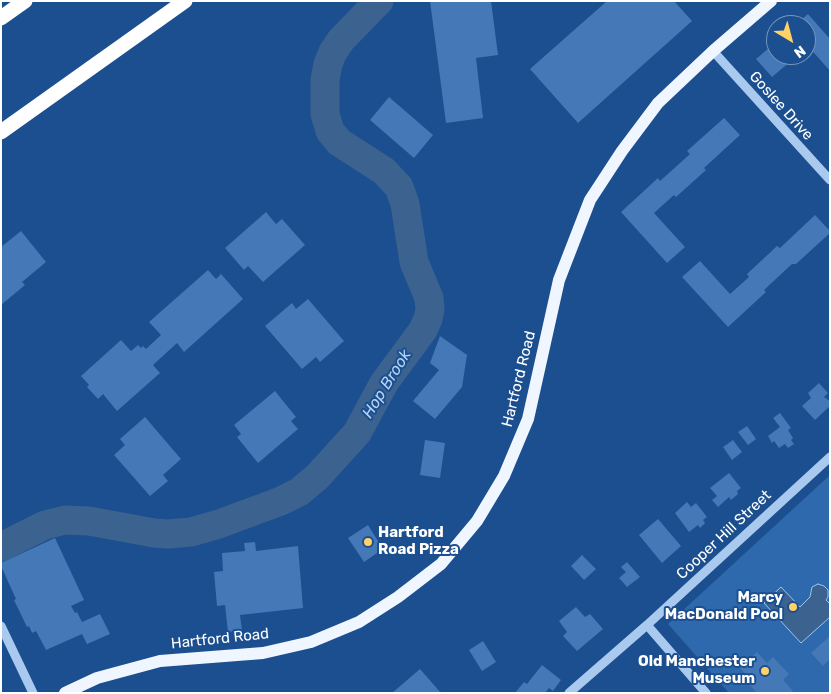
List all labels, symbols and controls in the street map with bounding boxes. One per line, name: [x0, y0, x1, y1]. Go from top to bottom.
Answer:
north arrow: [766, 15, 816, 65]
text: N: [791, 42, 809, 61]
street label: Goslee Drive: [745, 68, 817, 144]
street label: Hartford Road: [498, 329, 540, 429]
water label: Hop Brook: [358, 346, 416, 422]
street label: Cooper Hill Street: [673, 487, 775, 583]
place label: Hartford Road Pizza: [378, 524, 459, 559]
marker: Hartford Road Pizza: [362, 536, 374, 548]
place label: Marcy MacDonald Pool: [665, 589, 783, 624]
marker: Marcy MacDonald Pool: [787, 601, 799, 613]
street label: Hartford Road: [170, 625, 270, 653]
place label: Old Manchester Museum: [638, 653, 755, 688]
marker: Old Manchester Museum: [759, 665, 771, 677]

